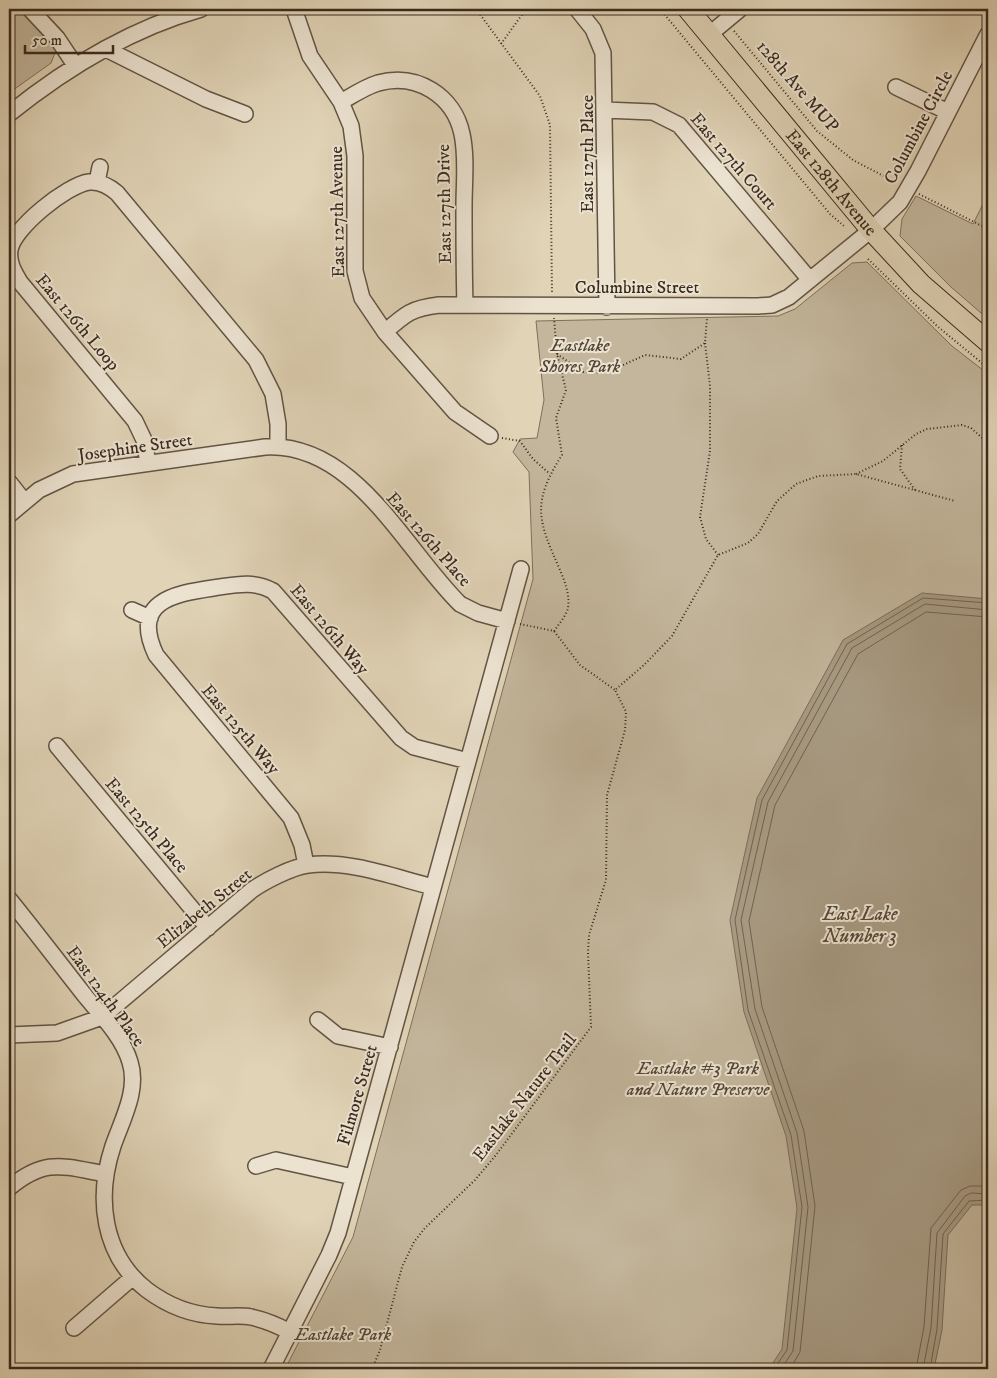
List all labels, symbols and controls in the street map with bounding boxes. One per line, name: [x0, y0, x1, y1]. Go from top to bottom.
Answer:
scale bar: [25, 22, 112, 54]
text: 50 m: [32, 31, 62, 50]
street label: 128th Ave MUP: [751, 36, 843, 137]
street label: Columbine Circle: [880, 67, 958, 188]
street label: East 127th Place: [577, 95, 599, 213]
street label: East 127th Court: [685, 109, 782, 215]
street label: East 128th Avenue: [780, 125, 881, 241]
street label: East 127th Drive: [433, 144, 457, 264]
street label: East 127th Avenue: [326, 146, 350, 278]
street label: East 126th Loop: [30, 270, 124, 375]
street label: Columbine Street: [575, 277, 699, 299]
park label: Eastlake Shores Park: [539, 335, 621, 378]
street label: Josephine Street: [75, 429, 194, 467]
street label: East 126th Place: [381, 488, 475, 592]
street label: East 126th Way: [285, 580, 374, 680]
street label: East 125th Way: [196, 680, 285, 780]
street label: East 125th Place: [100, 773, 193, 878]
street label: Elizabeth Street: [153, 864, 257, 954]
water label: East Lake Number 3: [822, 903, 898, 948]
street label: East 124th Place: [61, 942, 149, 1051]
street label: Eastlake Nature Trail: [468, 1029, 582, 1166]
street label: Filmore Street: [333, 1042, 383, 1148]
park label: Eastlake #3 Park and Nature Preserve: [626, 1058, 770, 1101]
park label: Eastlake Park: [294, 1324, 392, 1346]

